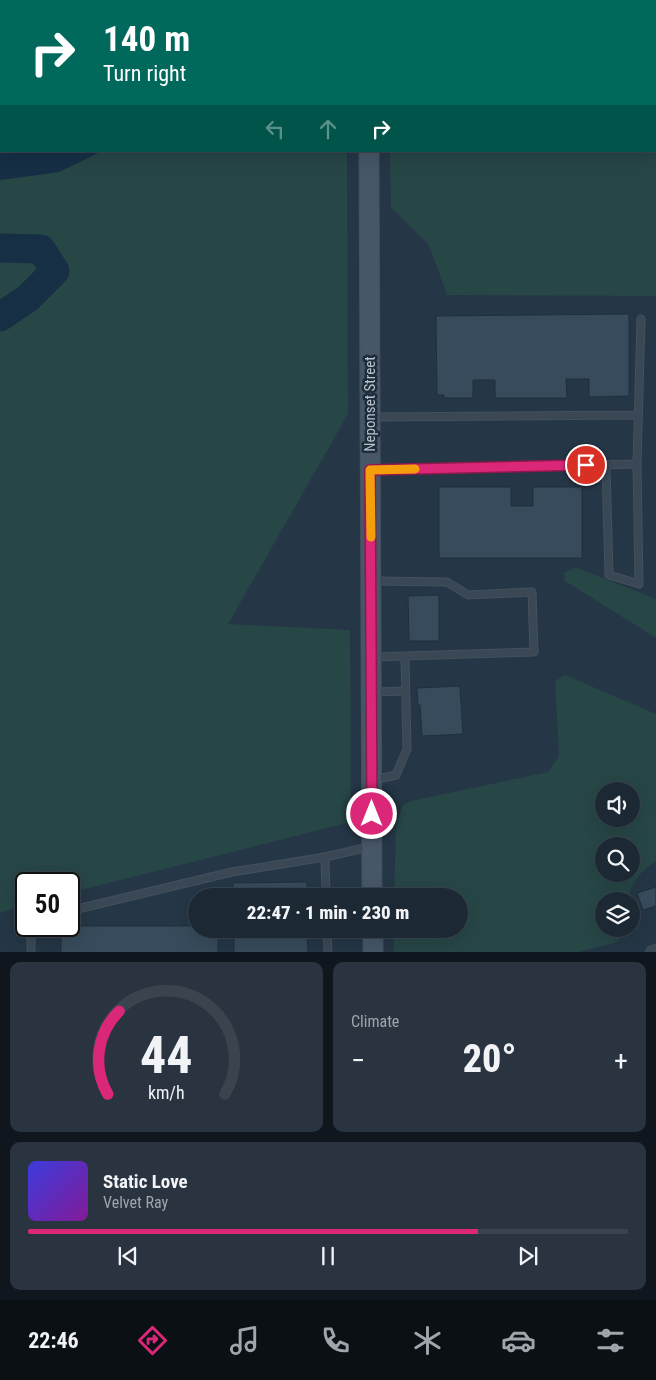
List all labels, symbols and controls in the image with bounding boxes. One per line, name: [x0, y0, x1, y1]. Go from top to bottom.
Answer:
text: 140 m: [103, 19, 190, 60]
icon: right: [20, 20, 85, 85]
text: Turn right: [103, 61, 186, 86]
icon: left: [261, 115, 289, 143]
icon: ahead: [314, 115, 342, 143]
icon: right: [367, 115, 395, 143]
street label: Neponset Street: [361, 356, 379, 452]
pin: [565, 444, 607, 486]
icon: arrive: [572, 451, 600, 479]
map controls: [595, 782, 640, 937]
button: sound: [595, 782, 640, 827]
position arrow: [345, 787, 397, 839]
button: search: [595, 837, 640, 882]
speed limit sign: 50: [15, 872, 80, 937]
button: layers: [595, 892, 640, 937]
text: 22:47 · 1 min · 230 m: [247, 901, 409, 924]
text: Climate: [351, 1012, 399, 1031]
text: 44: [140, 1025, 193, 1086]
text: 20°: [463, 1037, 516, 1081]
text: −: [351, 1044, 365, 1077]
text: +: [614, 1044, 628, 1077]
text: km/h: [148, 1082, 185, 1103]
text: Static Love: [103, 1170, 188, 1193]
text: Velvet Ray: [103, 1193, 168, 1212]
icon: previous: [114, 1242, 142, 1270]
icon: pause: [314, 1242, 342, 1270]
icon: next: [514, 1242, 542, 1270]
icon: directions: [135, 1323, 170, 1358]
icon: music: [227, 1323, 262, 1358]
icon: phone: [318, 1323, 353, 1358]
icon: climate: [410, 1323, 445, 1358]
icon: car: [501, 1323, 536, 1358]
icon: filters: [593, 1323, 628, 1358]
text: 22:46: [28, 1328, 79, 1353]

